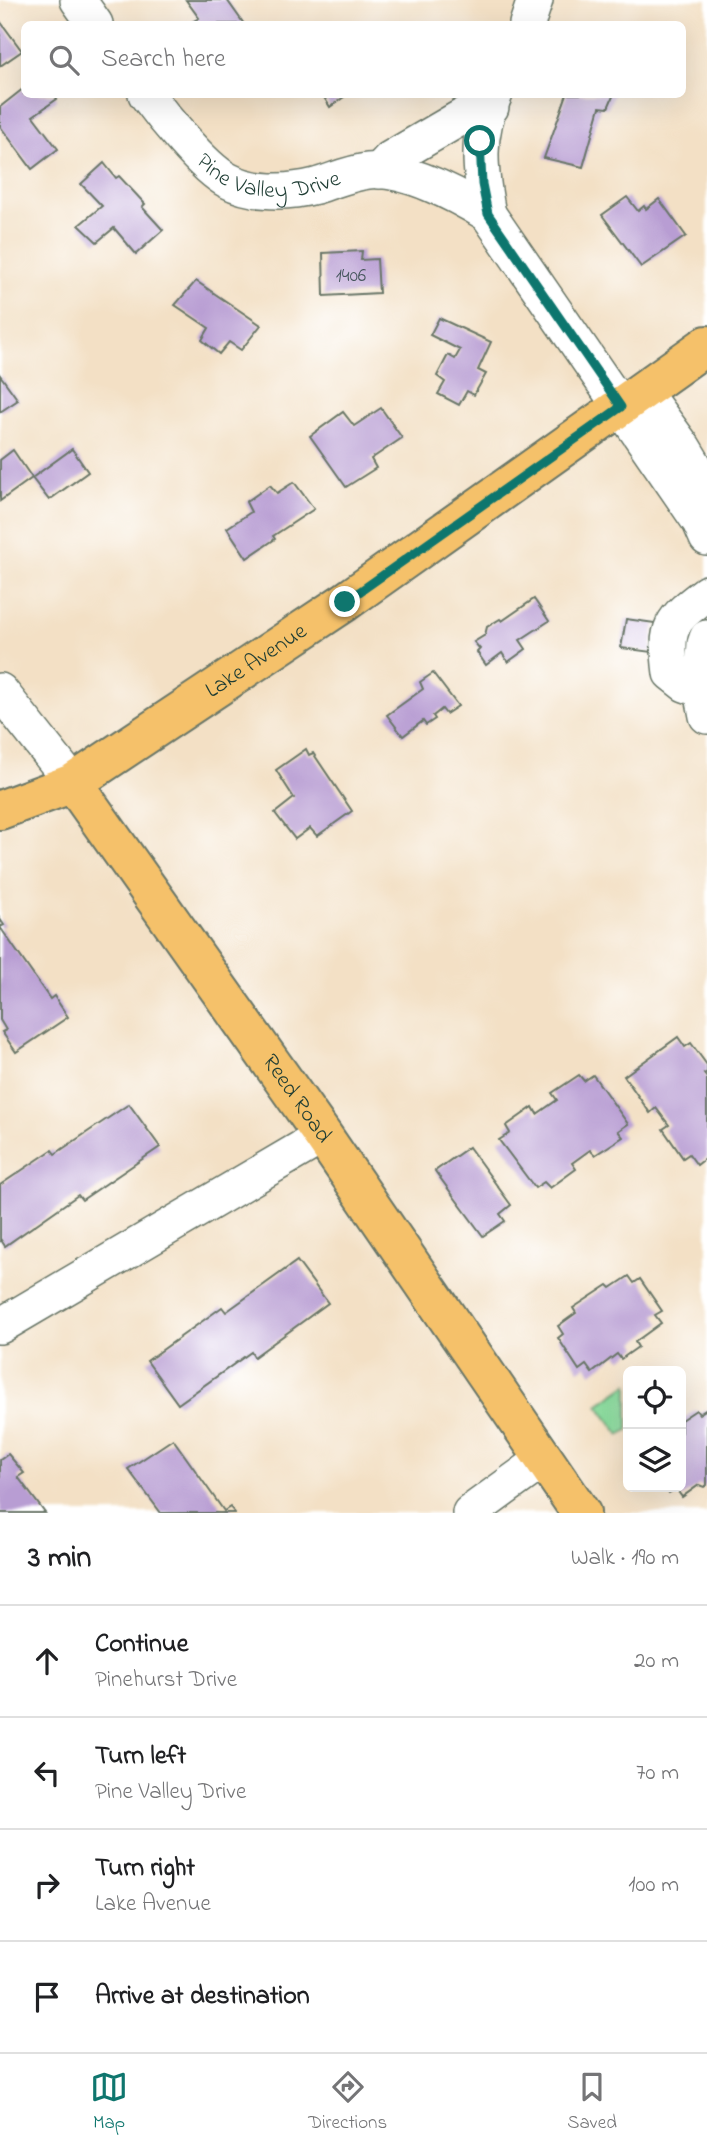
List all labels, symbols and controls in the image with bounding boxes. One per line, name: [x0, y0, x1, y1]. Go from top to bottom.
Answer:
search box: [21, 21, 686, 98]
icon: search: [45, 41, 83, 79]
text: Search here: [101, 41, 226, 79]
route start: [464, 125, 495, 156]
street label: Pine Valley Drive: [188, 146, 346, 210]
house number: 1406: [336, 263, 366, 290]
route end: [329, 586, 360, 617]
street label: Lake Avenue: [199, 615, 314, 707]
street label: Reed Road: [254, 1048, 340, 1150]
map controls: [623, 1366, 686, 1492]
button: locate: [623, 1366, 686, 1429]
button: layers: [623, 1429, 686, 1492]
text: 3 min: [28, 1537, 91, 1581]
text: Walk · 190 m: [571, 1542, 679, 1575]
text: Continue: [95, 1626, 188, 1664]
icon: ahead: [28, 1642, 66, 1680]
text: 20 m: [634, 1645, 679, 1678]
text: Pinehurst Drive: [95, 1664, 237, 1697]
text: Turn left: [95, 1738, 186, 1776]
icon: left: [28, 1754, 66, 1792]
text: 70 m: [636, 1757, 679, 1790]
text: Pine Valley Drive: [95, 1776, 246, 1809]
text: Turn right: [95, 1850, 195, 1888]
icon: right: [28, 1866, 66, 1904]
text: 100 m: [628, 1869, 679, 1902]
text: Lake Avenue: [95, 1888, 211, 1921]
icon: arrive: [28, 1978, 66, 2016]
text: Arrive at destination: [95, 1978, 310, 2016]
tab: Map: [90, 2068, 128, 2137]
tab: Directions: [308, 2068, 387, 2137]
tab: Saved: [567, 2068, 617, 2137]

